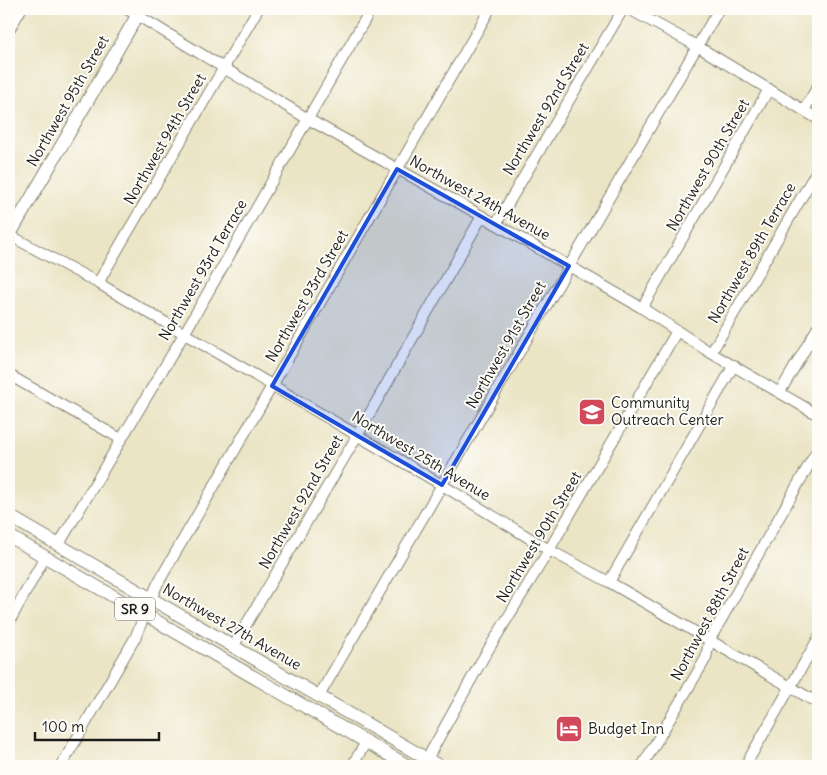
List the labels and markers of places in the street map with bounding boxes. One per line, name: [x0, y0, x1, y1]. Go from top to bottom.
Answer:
place label: Community Outreach Center: [611, 393, 724, 429]
school or university icon: Community Outreach Center: [577, 397, 607, 427]
hotel icon: Budget Inn: [554, 714, 584, 744]
place label: Budget Inn: [588, 719, 665, 738]

